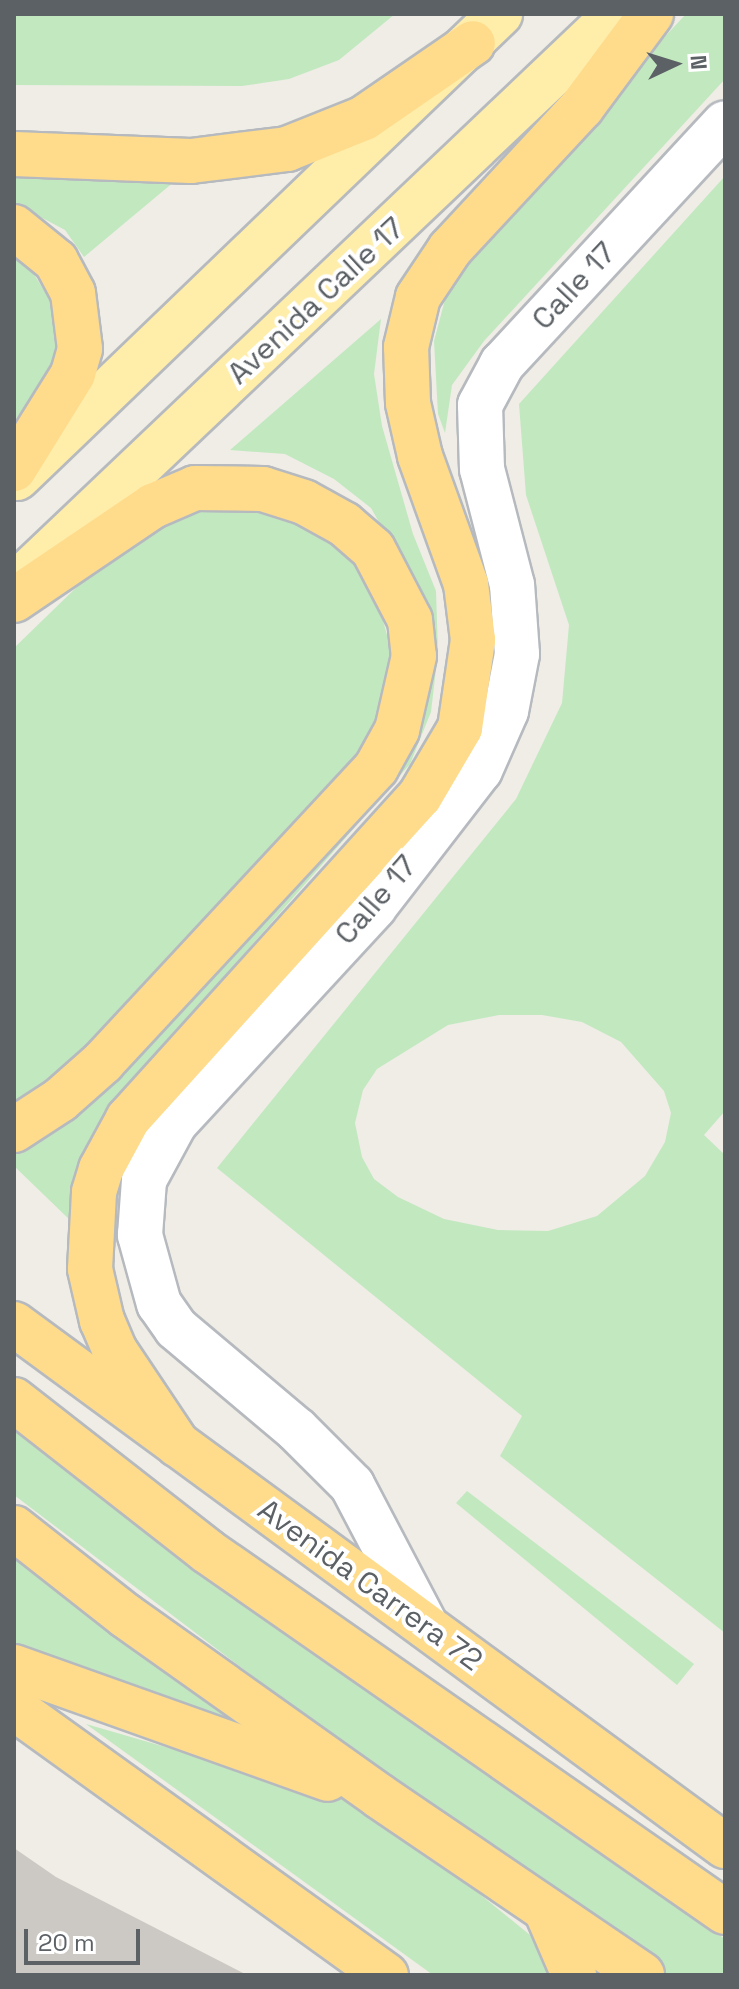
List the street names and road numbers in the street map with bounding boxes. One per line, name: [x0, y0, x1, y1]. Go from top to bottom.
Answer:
street label: Avenida Calle 17: [220, 210, 412, 392]
street label: Calle 17: [525, 235, 623, 337]
street label: Calle 17: [328, 848, 424, 952]
street label: Avenida Carrera 72: [251, 1492, 489, 1678]

